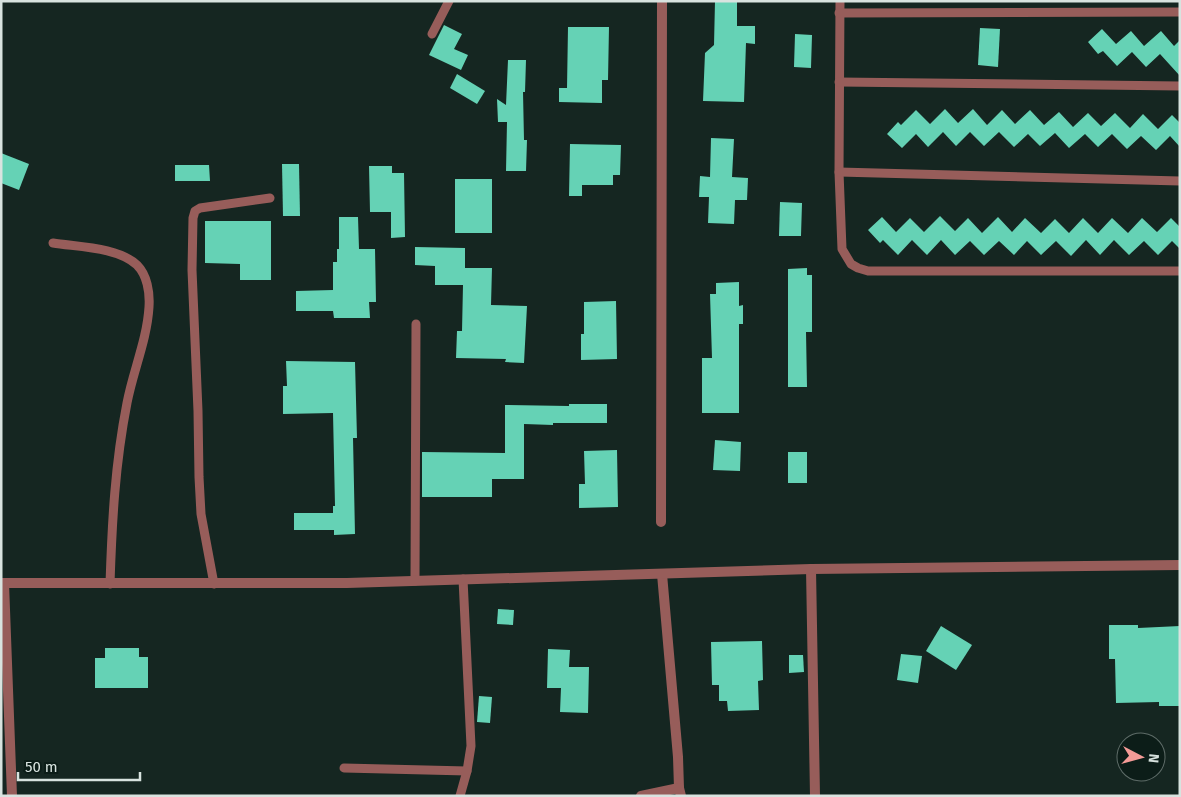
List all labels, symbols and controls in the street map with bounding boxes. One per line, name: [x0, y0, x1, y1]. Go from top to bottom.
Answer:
north arrow: [1116, 732, 1166, 782]
scale bar: [18, 750, 140, 782]
text: N: [1144, 753, 1162, 764]
text: 50 m: [25, 758, 58, 776]

